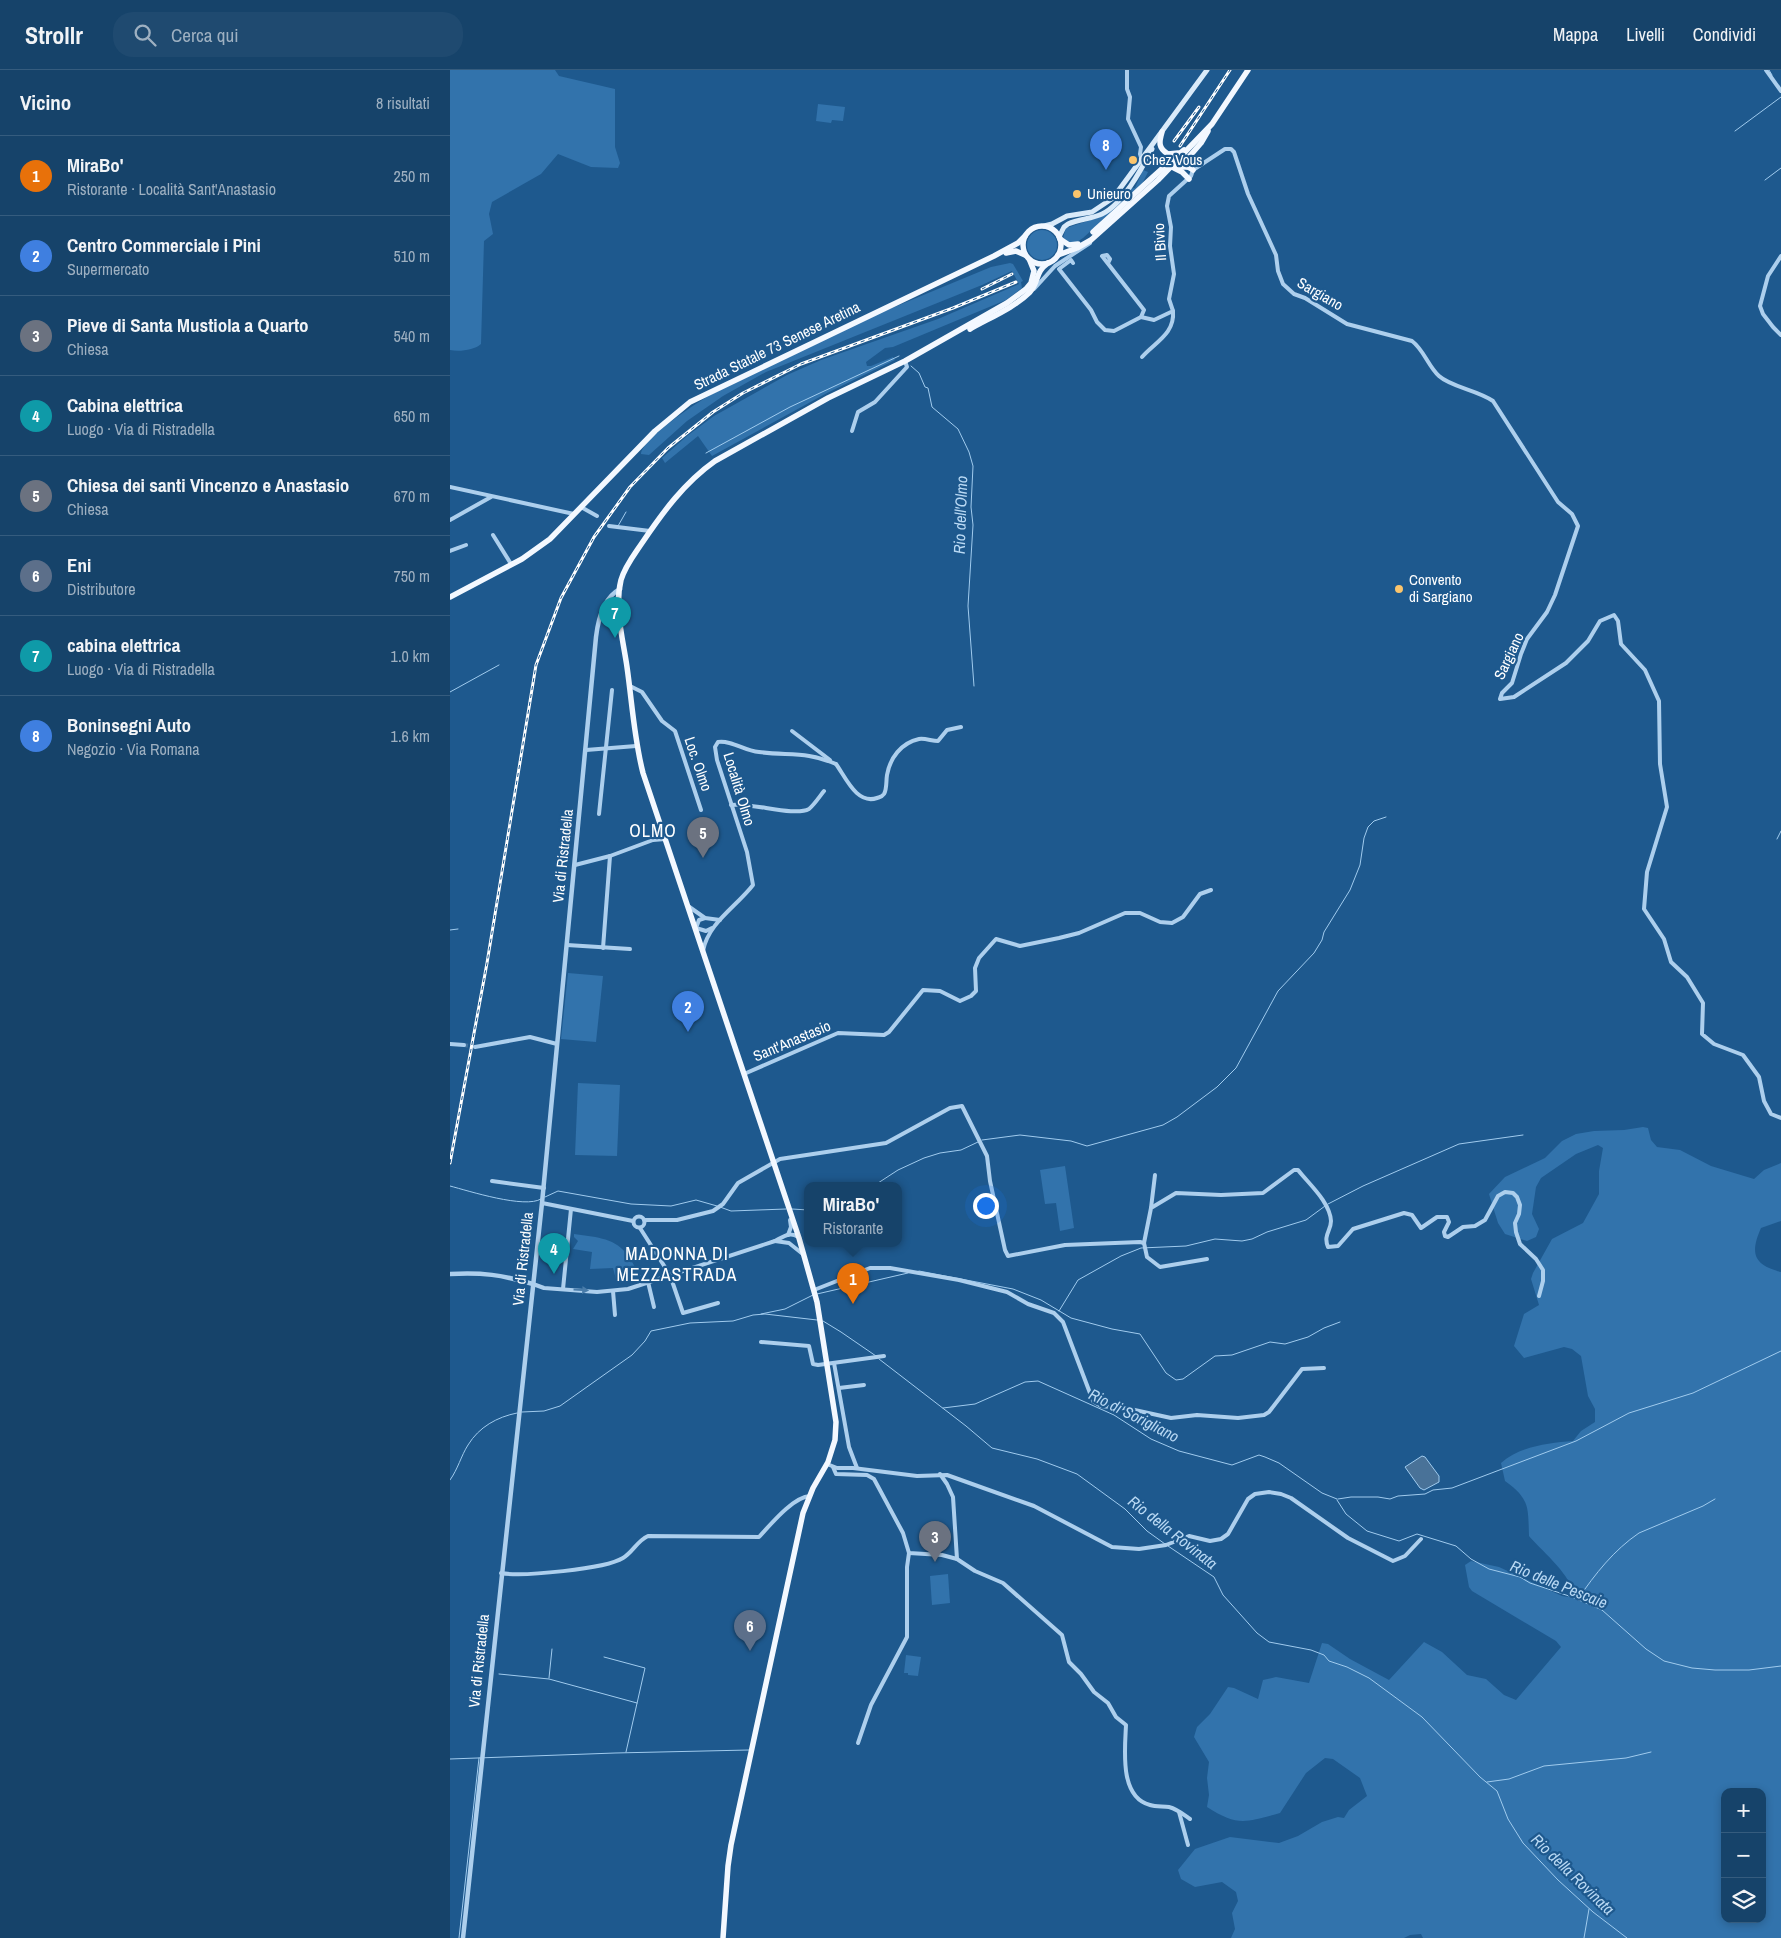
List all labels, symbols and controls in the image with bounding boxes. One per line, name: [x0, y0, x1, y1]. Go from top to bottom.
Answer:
search box: [113, 12, 463, 57]
text: Strollr: [25, 19, 83, 51]
icon: search: [131, 21, 159, 49]
text: Cerca qui: [171, 22, 239, 48]
text: Mappa: [1553, 22, 1598, 47]
text: Livelli: [1626, 22, 1665, 47]
text: Condividi: [1693, 22, 1756, 47]
text: Vicino: [20, 88, 71, 117]
text: 8 risultati: [376, 92, 430, 114]
pin: 8: [1090, 129, 1122, 170]
place label: Chez Vous: [1143, 149, 1203, 170]
text: MiraBo': [67, 152, 124, 178]
marker: Chez Vous: [1127, 154, 1139, 166]
text: 1: [32, 165, 40, 187]
text: 250 m: [394, 165, 430, 187]
text: Ristorante · Località Sant'Anastasio: [67, 178, 276, 200]
place label: Unieuro: [1087, 183, 1131, 204]
marker: Unieuro: [1071, 188, 1083, 200]
street label: Il Bivio: [1148, 222, 1171, 262]
text: Centro Commerciale i Pini: [67, 232, 261, 258]
text: 2: [32, 245, 40, 267]
text: 510 m: [394, 245, 430, 267]
text: Supermercato: [67, 258, 149, 280]
street label: Sargiano: [1293, 272, 1347, 315]
street label: Strada Statale 73 Senese Aretina: [690, 296, 864, 395]
text: Pieve di Santa Mustiola a Quarto: [67, 312, 309, 338]
text: 3: [32, 325, 40, 347]
text: 540 m: [394, 325, 430, 347]
text: Chiesa: [67, 338, 109, 360]
text: Cabina elettrica: [67, 392, 183, 418]
text: 4: [32, 405, 40, 427]
text: 650 m: [394, 405, 430, 427]
text: Luogo · Via di Ristradella: [67, 418, 215, 440]
text: Chiesa dei santi Vincenzo e Anastasio: [67, 472, 349, 498]
water label: Rio dell'Olmo: [948, 475, 972, 555]
text: 5: [32, 485, 40, 507]
text: 670 m: [394, 485, 430, 507]
text: Chiesa: [67, 498, 109, 520]
text: Eni: [67, 552, 91, 578]
text: 6: [32, 565, 40, 587]
text: 750 m: [394, 565, 430, 587]
place label: Convento di Sargiano: [1409, 569, 1473, 607]
text: Distributore: [67, 578, 136, 600]
marker: Convento di Sargiano: [1393, 583, 1405, 595]
pin: 7: [599, 597, 631, 638]
street label: Sargiano: [1488, 629, 1529, 683]
text: cabina elettrica: [67, 632, 180, 658]
text: 7: [32, 645, 40, 667]
text: 1.0 km: [391, 645, 430, 667]
text: Luogo · Via di Ristradella: [67, 658, 215, 680]
text: Boninsegni Auto: [67, 712, 191, 738]
text: 8: [32, 725, 40, 747]
text: 1.6 km: [391, 725, 430, 747]
street label: Loc. Olmo: [679, 734, 718, 794]
text: Negozio · Via Romana: [67, 738, 200, 760]
street label: Località Olmo: [718, 749, 761, 828]
street label: Via di Ristradella: [547, 808, 578, 904]
pin: 5: [687, 817, 719, 858]
district label: OLMO: [629, 818, 677, 843]
pin: 2: [672, 991, 704, 1032]
street label: Sant'Anastasio: [750, 1015, 834, 1066]
popup: [804, 1182, 902, 1247]
text: MiraBo': [823, 1191, 879, 1217]
your location: [973, 1193, 999, 1219]
street label: Via di Ristradella: [507, 1211, 538, 1307]
text: Ristorante: [823, 1217, 883, 1239]
pin: 4: [538, 1233, 570, 1274]
district label: MADONNA DI MEZZASTRADA: [617, 1241, 737, 1287]
pin: 1: [837, 1263, 869, 1304]
one-way arrow: [574, 1287, 590, 1295]
water label: Rio di Sorigliano: [1085, 1383, 1183, 1447]
water label: Rio della Rovinata: [1124, 1490, 1222, 1574]
pin: 3: [919, 1521, 951, 1562]
water label: Rio delle Pescaie: [1507, 1555, 1611, 1613]
pin: 6: [734, 1610, 766, 1651]
street label: Via di Ristradella: [463, 1613, 494, 1709]
map controls: [1721, 1788, 1766, 1923]
button: +: [1721, 1788, 1766, 1833]
water label: Rio della Rovinata: [1527, 1829, 1619, 1919]
button: −: [1721, 1833, 1766, 1878]
button: layers: [1721, 1878, 1766, 1923]

